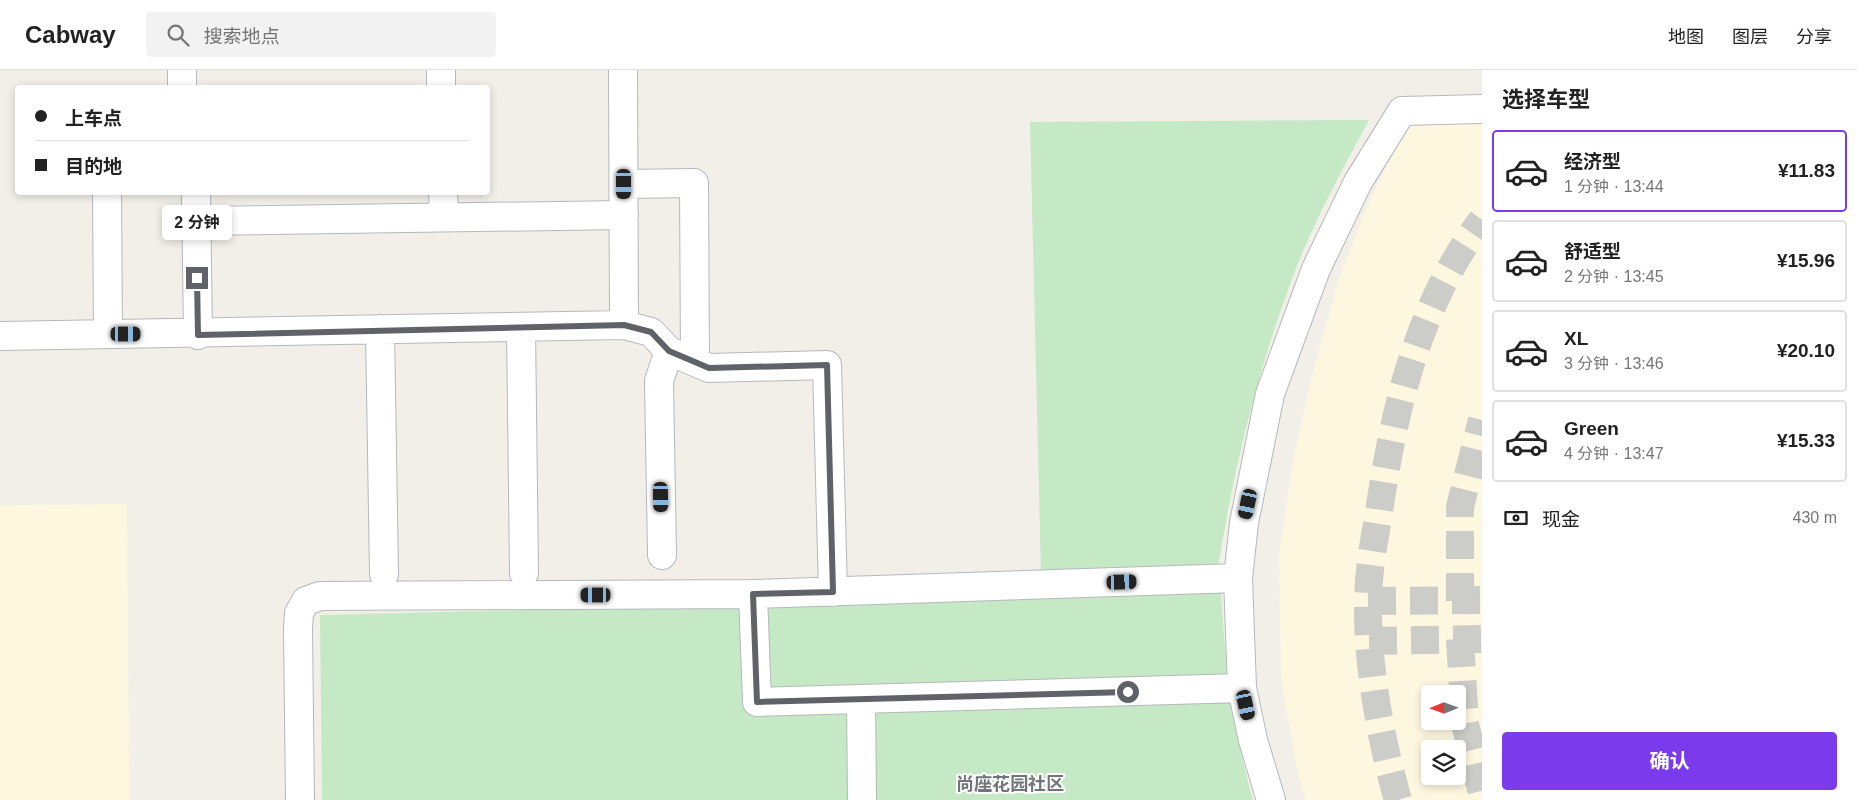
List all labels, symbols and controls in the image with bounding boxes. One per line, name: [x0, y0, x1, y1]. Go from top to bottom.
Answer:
search box: [146, 12, 496, 57]
text: Cabway: [25, 21, 116, 48]
icon: search: [164, 21, 192, 49]
text: 搜索地点: [204, 26, 280, 47]
text: 地图: [1668, 27, 1704, 47]
text: 图层: [1732, 27, 1768, 47]
text: 分享: [1796, 27, 1832, 47]
text: 选择车型: [1502, 87, 1590, 112]
text: 上车点: [65, 108, 122, 129]
icon: car: [1504, 149, 1549, 194]
text: 经济型: [1564, 151, 1621, 172]
text: 目的地: [65, 156, 122, 177]
text: ¥11.83: [1778, 160, 1835, 181]
car: [616, 169, 631, 199]
text: 1 分钟 · 13:44: [1564, 178, 1664, 195]
callout: 2 分钟: [162, 206, 232, 240]
text: 2 分钟: [174, 214, 220, 231]
icon: car: [1504, 239, 1549, 284]
text: 舒适型: [1564, 241, 1621, 262]
text: ¥15.96: [1777, 250, 1835, 271]
route end: [186, 267, 208, 289]
text: 2 分钟 · 13:45: [1564, 268, 1664, 285]
car: [111, 327, 141, 342]
text: XL: [1564, 328, 1588, 349]
icon: car: [1504, 329, 1549, 374]
text: ¥20.10: [1777, 340, 1835, 361]
text: 3 分钟 · 13:46: [1564, 355, 1664, 372]
text: Green: [1564, 418, 1619, 439]
icon: car: [1504, 419, 1549, 464]
text: ¥15.33: [1777, 430, 1835, 451]
text: 4 分钟 · 13:47: [1564, 445, 1664, 462]
car: [653, 482, 668, 512]
car: [1237, 488, 1258, 520]
icon: cash: [1502, 504, 1530, 532]
text: 现金: [1542, 509, 1580, 530]
text: 430 m: [1793, 509, 1837, 526]
car: [1106, 574, 1137, 590]
car: [581, 588, 611, 603]
route start: [1117, 681, 1139, 703]
north arrow: [1421, 685, 1466, 730]
map controls: [1421, 685, 1466, 785]
car: [1235, 689, 1256, 721]
button: 确认: [1502, 732, 1837, 790]
button: layers: [1421, 740, 1466, 785]
district label: 尚座花园社区: [956, 774, 1064, 794]

